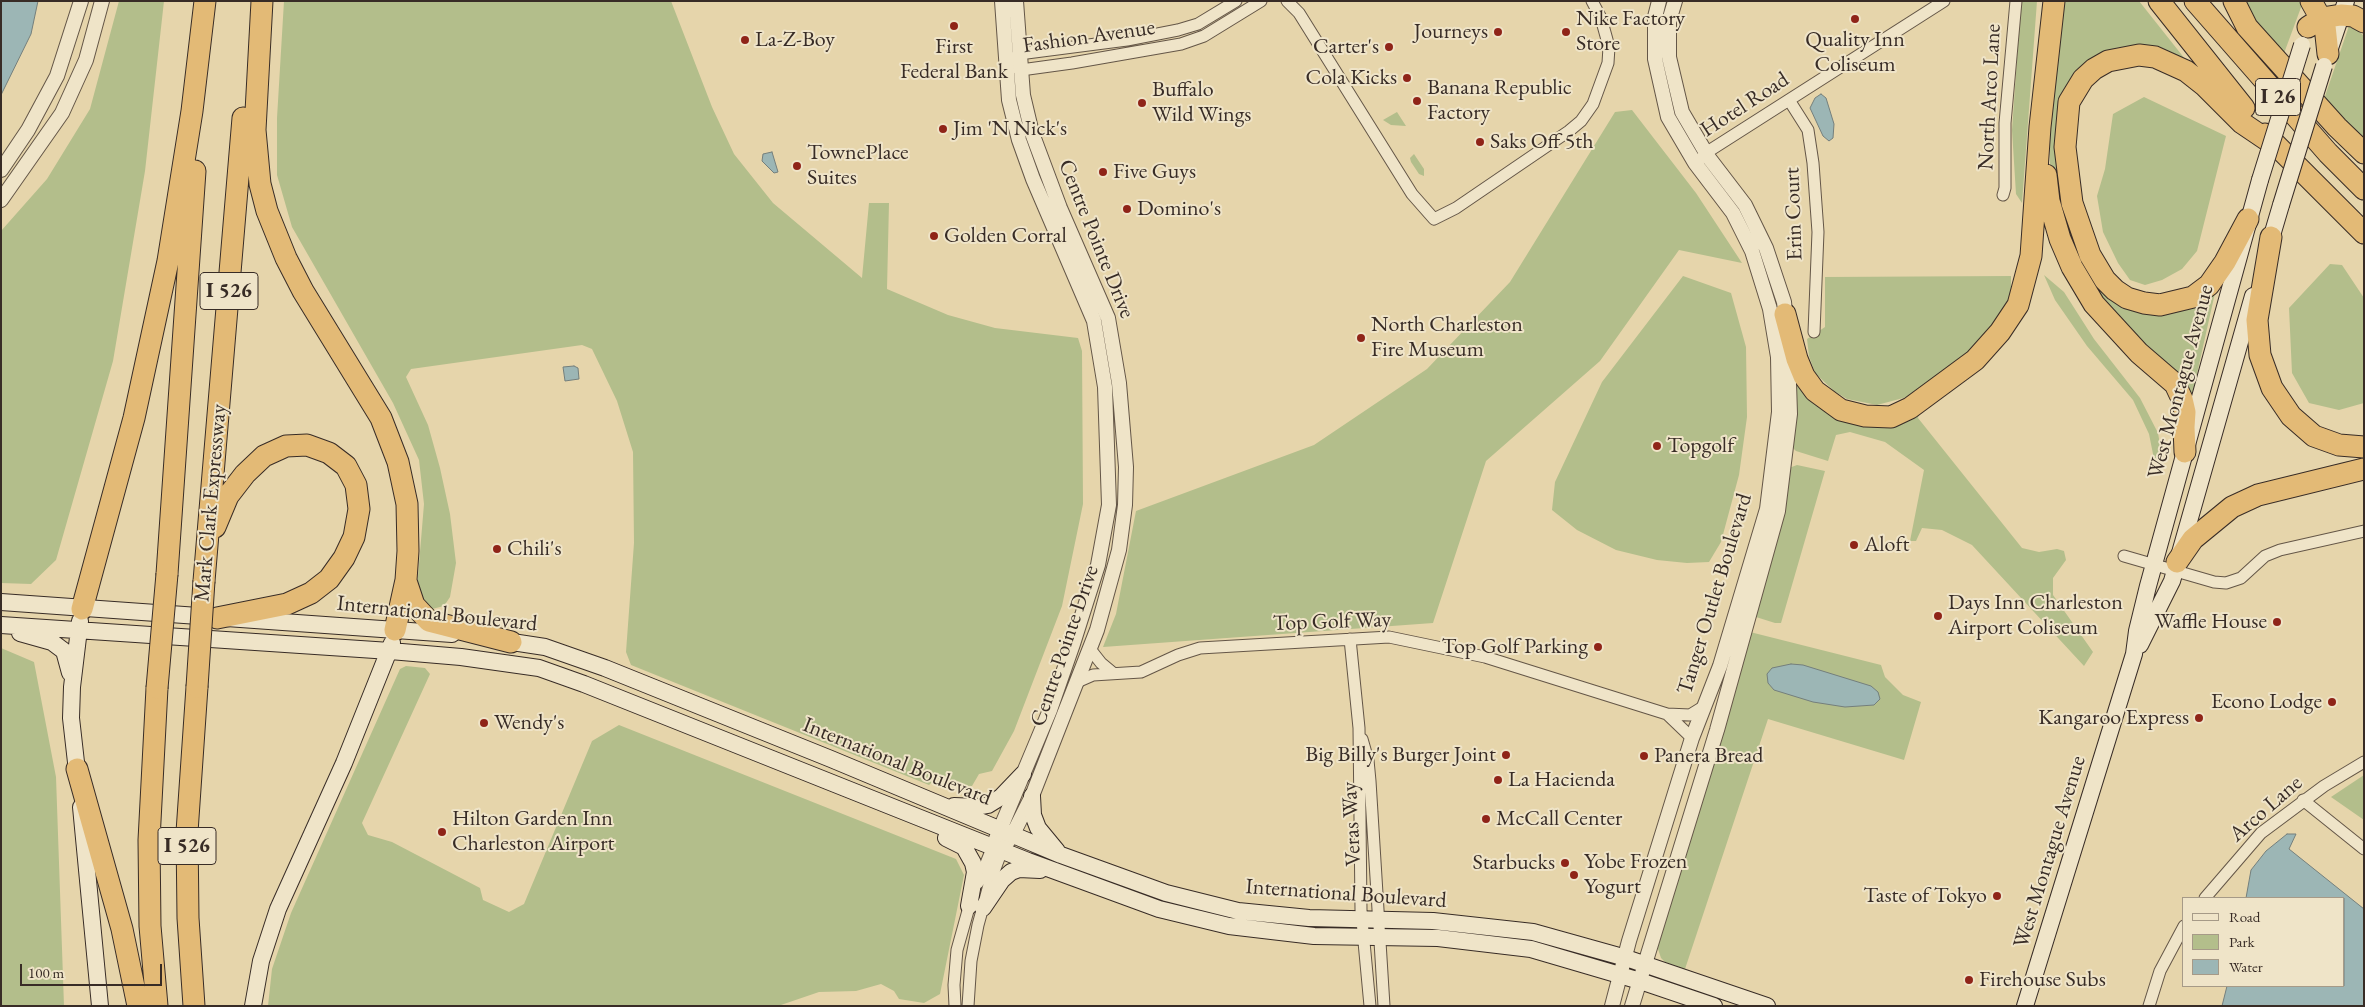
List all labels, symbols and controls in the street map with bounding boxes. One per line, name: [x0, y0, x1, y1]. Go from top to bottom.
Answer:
place label: Nike Factory Store: [1576, 6, 1685, 58]
marker: Quality Inn Coliseum: [1849, 13, 1861, 25]
street label: Fashion Avenue: [1021, 15, 1157, 59]
place label: Journeys: [1414, 19, 1488, 45]
marker: First Federal Bank: [948, 20, 960, 32]
street label: North Arco Lane: [1973, 23, 2007, 171]
marker: Journeys: [1492, 26, 1504, 38]
marker: Nike Factory Store: [1560, 26, 1572, 38]
place label: La-Z-Boy: [755, 27, 835, 53]
place label: Quality Inn Coliseum: [1805, 27, 1905, 78]
marker: La-Z-Boy: [739, 34, 751, 46]
place label: First Federal Bank: [900, 34, 1008, 86]
place label: Carter's: [1313, 34, 1379, 60]
marker: Carter's: [1383, 41, 1395, 53]
place label: Cola Kicks: [1306, 65, 1397, 91]
street label: Hotel Road: [1696, 67, 1794, 143]
marker: Cola Kicks: [1401, 72, 1413, 84]
place label: Banana Republic Factory: [1427, 75, 1572, 126]
place label: Buffalo Wild Wings: [1152, 77, 1251, 128]
road number: I 26: [2256, 78, 2300, 115]
marker: Banana Republic Factory: [1411, 95, 1423, 107]
marker: Buffalo Wild Wings: [1136, 97, 1148, 109]
place label: Jim 'N Nick's: [953, 116, 1067, 142]
marker: Jim 'N Nick's: [937, 123, 949, 135]
place label: Saks Off 5th: [1490, 129, 1593, 155]
marker: Saks Off 5th: [1474, 136, 1486, 148]
place label: TownePlace Suites: [807, 140, 909, 192]
street label: Centre Pointe Drive: [1052, 156, 1140, 322]
place label: Five Guys: [1113, 159, 1196, 185]
marker: TownePlace Suites: [791, 160, 803, 172]
marker: Five Guys: [1097, 166, 1109, 178]
street label: Erin Court: [1779, 167, 1809, 261]
place label: Domino's: [1137, 196, 1221, 222]
marker: Domino's: [1121, 203, 1133, 215]
place label: Golden Corral: [944, 223, 1067, 249]
marker: Golden Corral: [928, 230, 940, 242]
road number: I 526: [200, 272, 258, 310]
street label: West Montague Avenue: [2142, 282, 2220, 482]
place label: North Charleston Fire Museum: [1371, 312, 1523, 364]
marker: North Charleston Fire Museum: [1355, 332, 1367, 344]
street label: Mark Clark Expressway: [189, 403, 233, 603]
place label: Topgolf: [1667, 433, 1734, 459]
marker: Topgolf: [1651, 440, 1663, 452]
street label: Tanger Outlet Boulevard: [1672, 490, 1758, 698]
place label: Aloft: [1864, 532, 1909, 558]
place label: Chili's: [507, 536, 562, 562]
marker: Aloft: [1848, 539, 1860, 551]
marker: Chili's: [491, 543, 503, 555]
street label: Centre Pointe Drive: [1025, 562, 1105, 730]
street label: International Boulevard: [335, 590, 539, 638]
place label: Days Inn Charleston Airport Coliseum: [1948, 590, 2123, 641]
street label: Top Golf Way: [1272, 607, 1392, 637]
place label: Waffle House: [2155, 609, 2267, 635]
marker: Days Inn Charleston Airport Coliseum: [1932, 610, 1944, 622]
marker: Waffle House: [2271, 616, 2283, 628]
place label: Top Golf Parking: [1442, 634, 1588, 660]
marker: Top Golf Parking: [1592, 641, 1604, 653]
place label: Econo Lodge: [2211, 689, 2322, 715]
marker: Econo Lodge: [2326, 696, 2338, 708]
place label: Kangaroo Express: [2038, 705, 2189, 731]
place label: Wendy's: [494, 710, 564, 736]
street label: International Boulevard: [799, 712, 995, 812]
marker: Kangaroo Express: [2193, 712, 2205, 724]
marker: Wendy's: [478, 717, 490, 729]
place label: Big Billy's Burger Joint: [1305, 742, 1496, 768]
place label: Panera Bread: [1654, 743, 1763, 769]
marker: Big Billy's Burger Joint: [1500, 749, 1512, 761]
marker: Panera Bread: [1638, 750, 1650, 762]
street label: West Montague Avenue: [2008, 753, 2092, 951]
place label: La Hacienda: [1508, 767, 1615, 793]
street label: Arco Lane: [2224, 770, 2308, 848]
marker: La Hacienda: [1492, 774, 1504, 786]
street label: Veras Way: [1337, 781, 1367, 867]
place label: Hilton Garden Inn Charleston Airport: [452, 806, 614, 858]
place label: McCall Center: [1496, 806, 1622, 832]
marker: McCall Center: [1480, 813, 1492, 825]
marker: Hilton Garden Inn Charleston Airport: [436, 826, 448, 838]
road number: I 526: [158, 828, 216, 864]
place label: Yobe Frozen Yogurt: [1584, 849, 1687, 900]
place label: Starbucks: [1472, 850, 1555, 876]
marker: Starbucks: [1559, 857, 1571, 869]
marker: Yobe Frozen Yogurt: [1568, 869, 1580, 881]
street label: International Boulevard: [1245, 874, 1447, 914]
place label: Taste of Tokyo: [1863, 883, 1987, 909]
marker: Taste of Tokyo: [1991, 890, 2003, 902]
legend: [2182, 897, 2345, 987]
text: Road: [2229, 907, 2260, 926]
text: Park: [2229, 932, 2255, 951]
scale bar: [22, 954, 165, 986]
text: Water: [2229, 957, 2263, 976]
text: 100 m: [28, 963, 64, 982]
place label: Firehouse Subs: [1979, 967, 2106, 993]
marker: Firehouse Subs: [1963, 974, 1975, 986]

